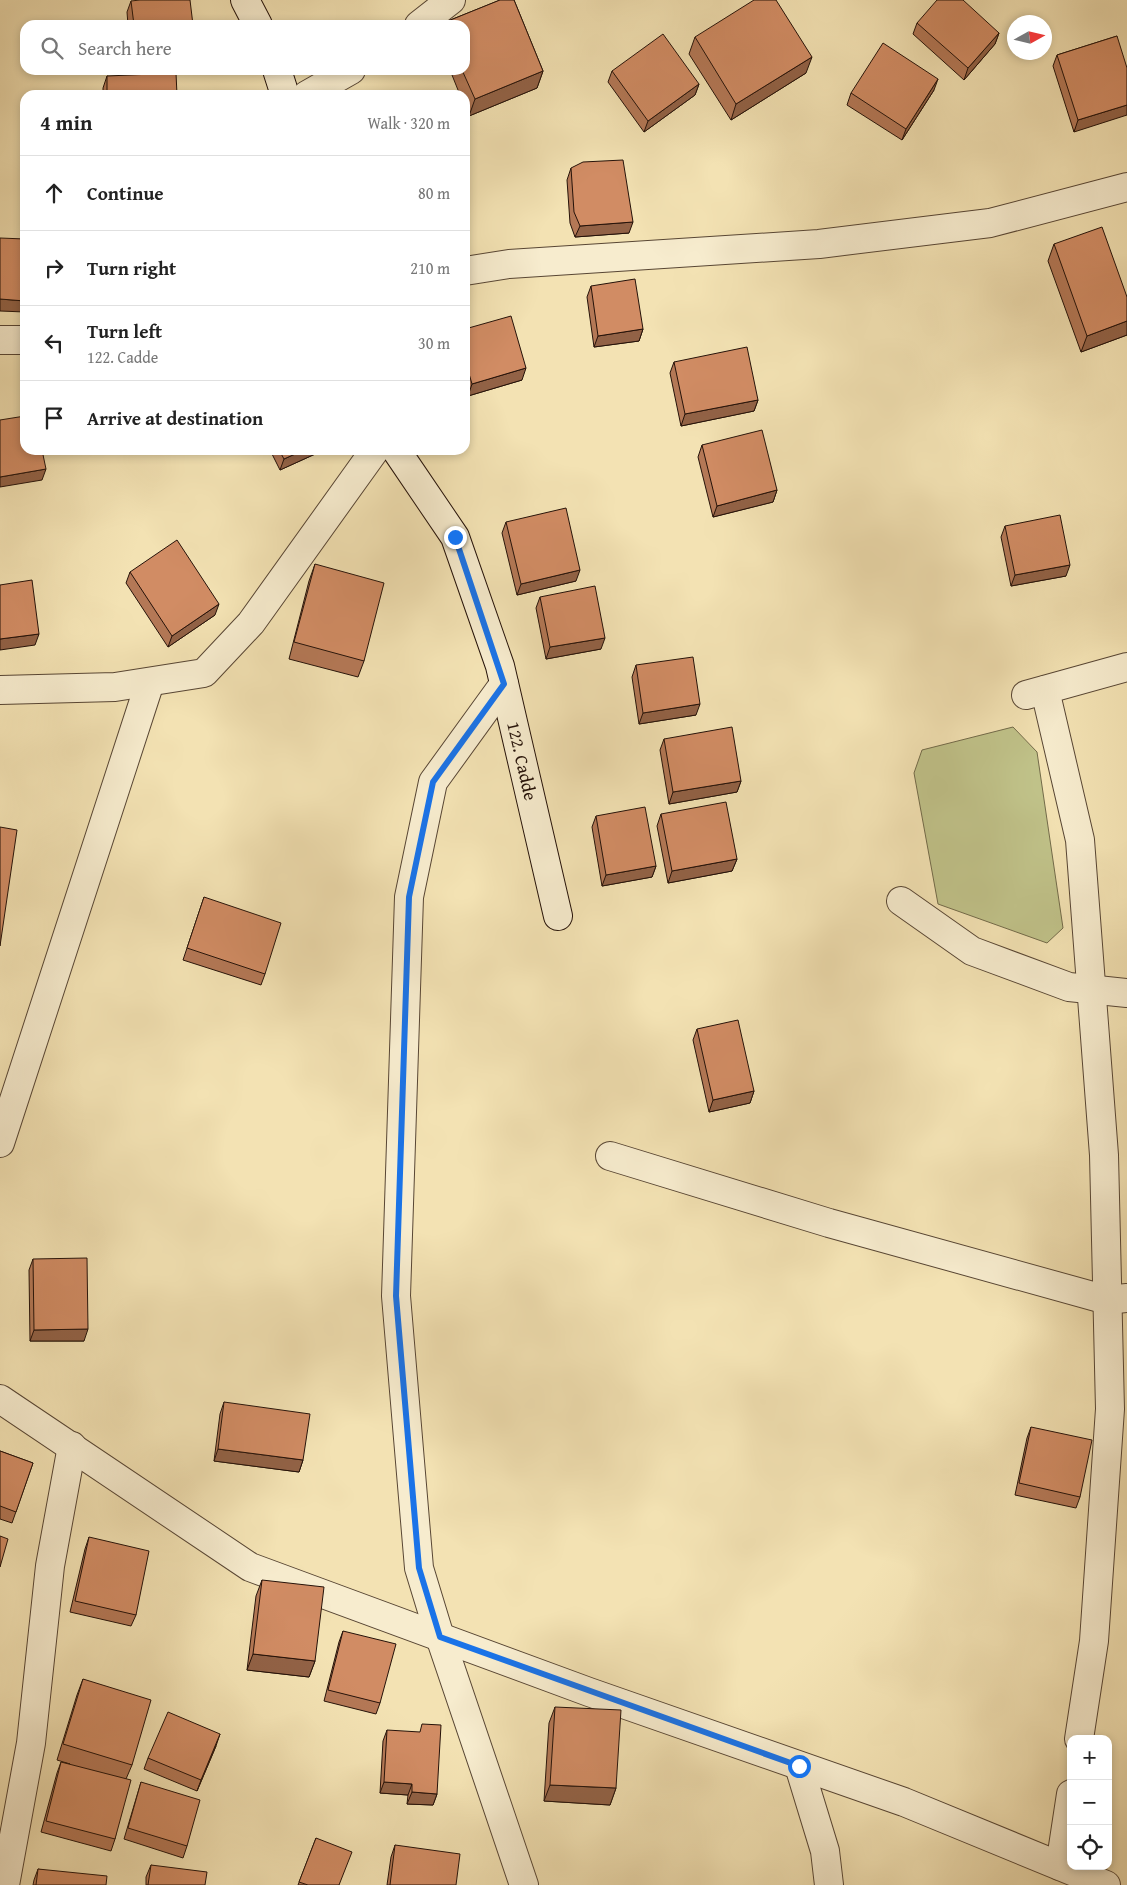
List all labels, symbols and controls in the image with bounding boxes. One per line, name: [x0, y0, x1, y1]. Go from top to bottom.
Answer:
north arrow: [1007, 15, 1052, 60]
search box: [20, 20, 470, 75]
icon: search: [38, 34, 66, 62]
text: Search here: [78, 34, 172, 62]
text: 4 min: [40, 107, 92, 138]
text: Walk · 320 m: [367, 111, 450, 135]
icon: ahead: [40, 179, 68, 207]
text: Continue: [87, 179, 164, 207]
text: 80 m: [418, 181, 450, 205]
icon: right: [40, 254, 68, 282]
text: Turn right: [87, 254, 176, 282]
text: 210 m: [410, 256, 450, 280]
text: Turn left: [87, 317, 162, 345]
icon: left: [40, 329, 68, 357]
text: 30 m: [418, 331, 450, 355]
text: 122. Cadde: [87, 345, 158, 369]
icon: arrive: [40, 404, 68, 432]
text: Arrive at destination: [87, 404, 263, 432]
route end: [444, 526, 467, 549]
street label: 122. Cadde: [500, 719, 545, 803]
map controls: [1067, 1735, 1112, 1870]
button: +: [1067, 1735, 1112, 1780]
route start: [788, 1755, 811, 1778]
button: −: [1067, 1780, 1112, 1825]
button: locate: [1067, 1825, 1112, 1870]

